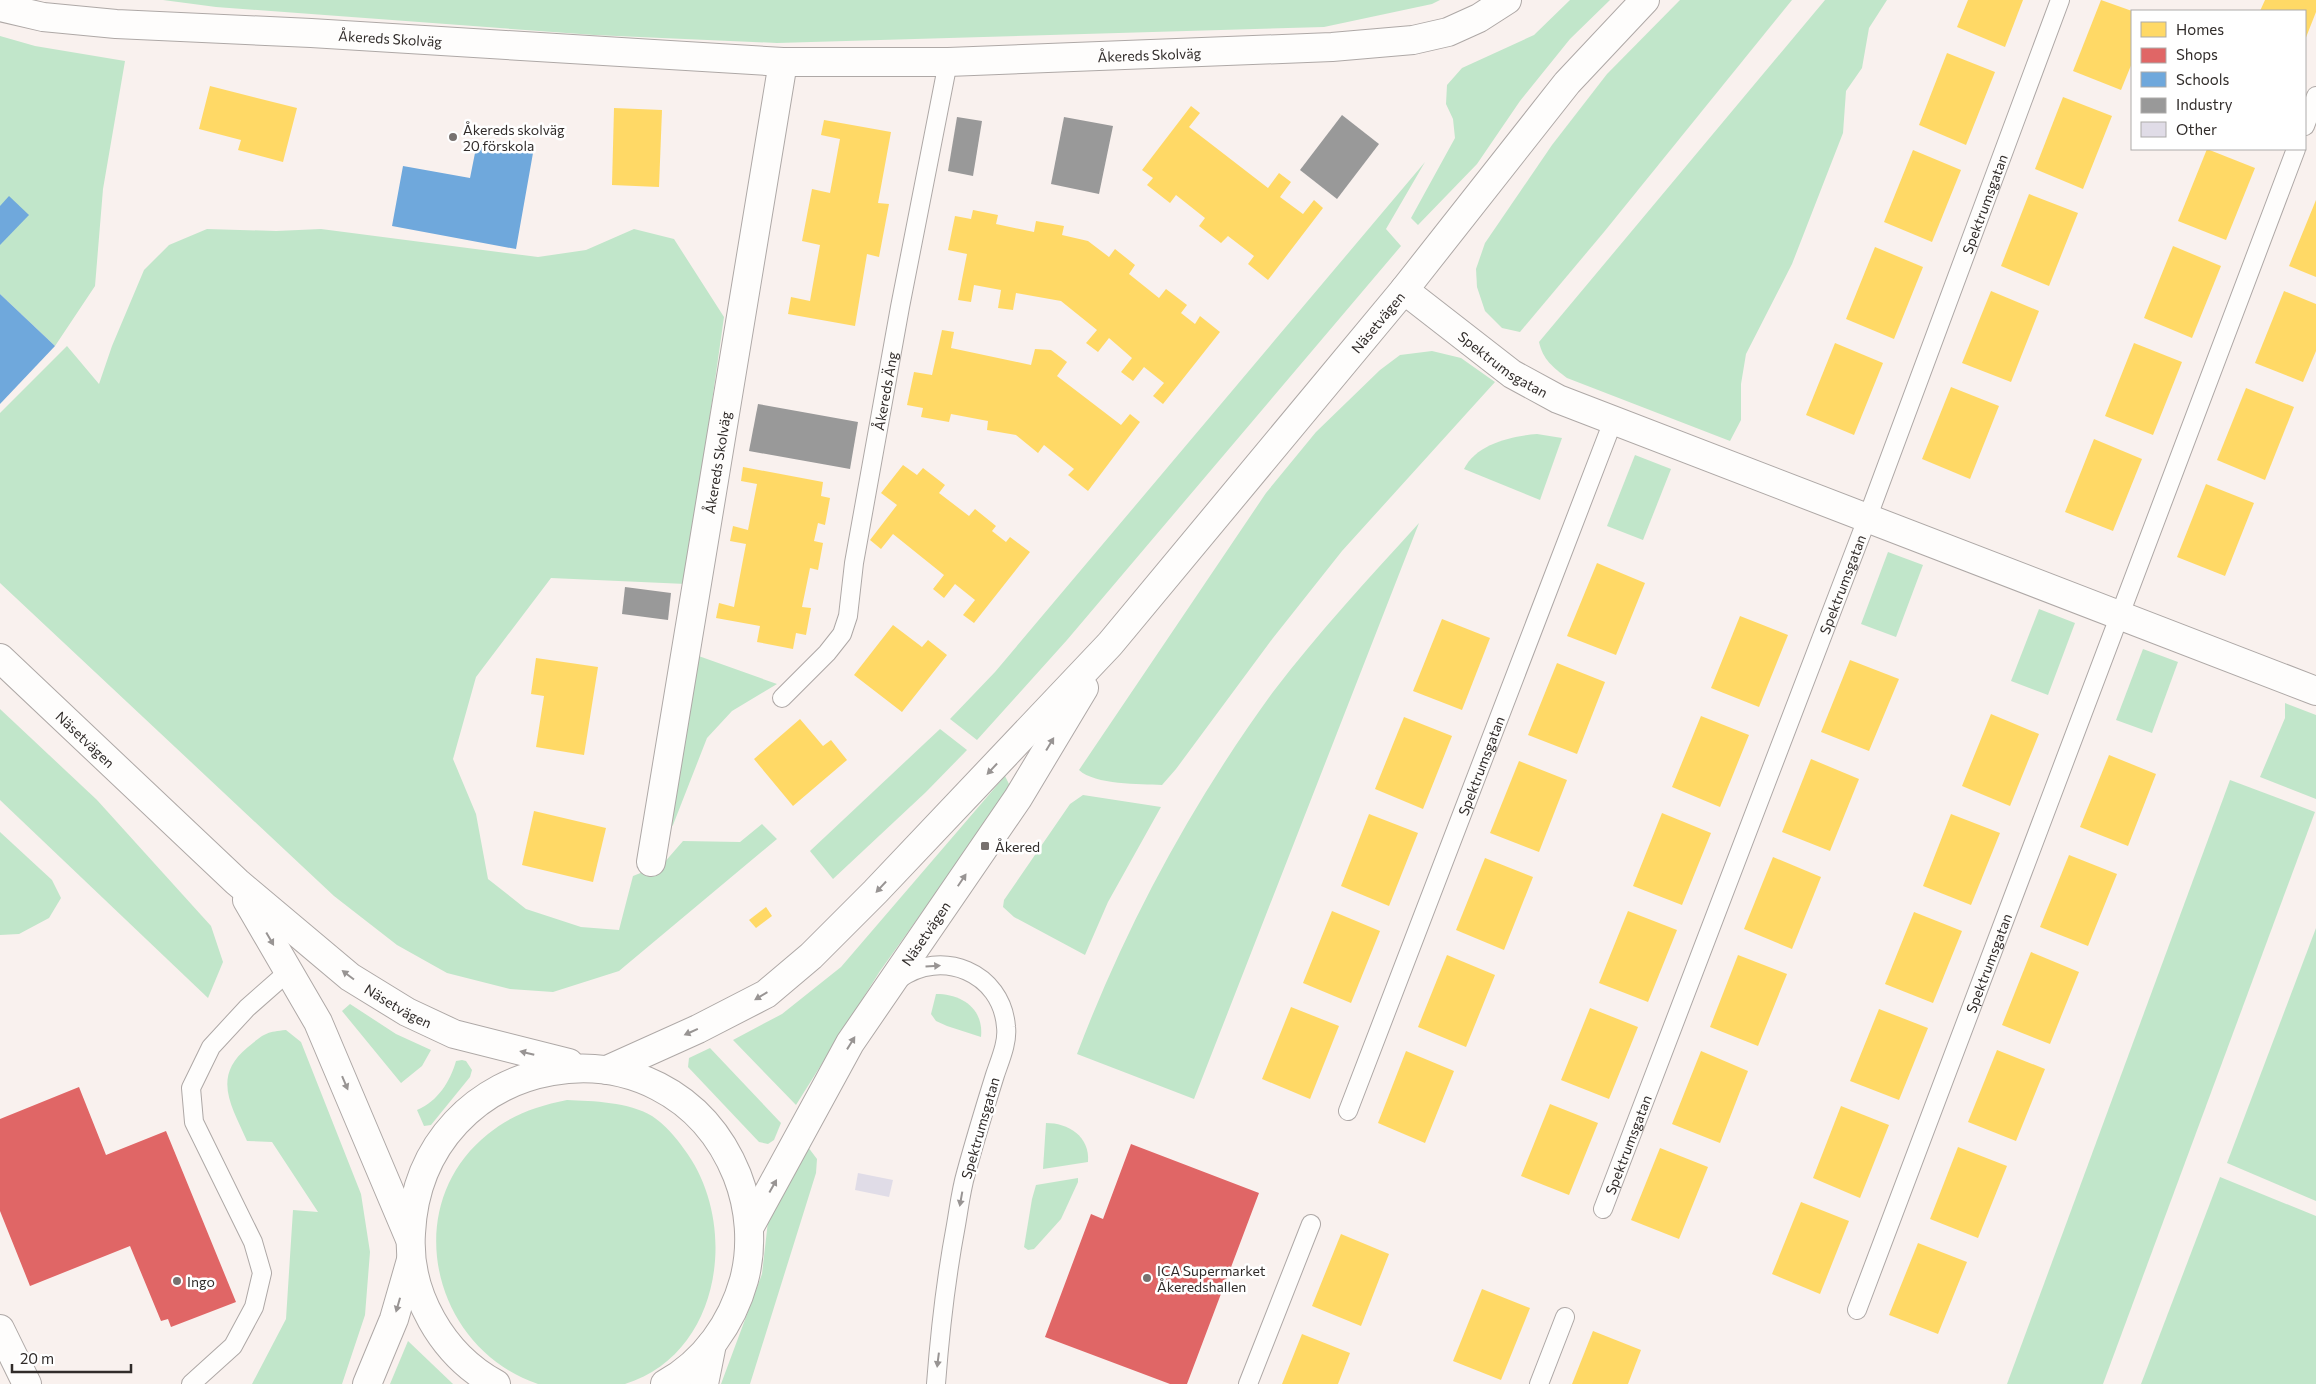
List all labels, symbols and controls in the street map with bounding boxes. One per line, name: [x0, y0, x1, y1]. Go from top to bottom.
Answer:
legend: [2131, 10, 2306, 150]
text: Homes: [2176, 20, 2224, 38]
street label: Åkereds Skolväg: [338, 26, 443, 50]
street label: Åkereds Skolväg: [1097, 44, 1202, 65]
text: Shops: [2176, 45, 2218, 63]
text: Schools: [2176, 70, 2230, 88]
text: Industry: [2176, 95, 2233, 113]
text: Other: [2176, 120, 2217, 138]
place label: Åkereds skolväg 20 förskola: [463, 121, 565, 154]
marker: Åkereds skolväg 20 förskola: [447, 131, 459, 143]
street label: Spektrumsgatan: [1958, 152, 2010, 256]
street label: Näsetvägen: [1347, 288, 1408, 356]
street label: Spektrumsgatan: [1455, 327, 1551, 400]
street label: Åkereds Äng: [870, 350, 900, 432]
street label: Åkereds Skolväg: [700, 410, 734, 515]
street label: Spektrumsgatan: [1815, 532, 1869, 636]
street label: Näsetvägen: [53, 707, 119, 771]
street label: Spektrumsgatan: [1454, 713, 1507, 818]
one-way arrow: [1046, 737, 1055, 750]
one-way arrow: [986, 762, 998, 774]
place label: Åkered: [995, 838, 1040, 855]
marker: Åkered: [979, 840, 991, 852]
one-way arrow: [957, 873, 967, 887]
one-way arrow: [875, 880, 887, 892]
street label: Näsetvägen: [897, 898, 953, 969]
street label: Spektrumsgatan: [1962, 911, 2015, 1015]
one-way arrow: [266, 932, 275, 946]
one-way arrow: [926, 961, 942, 969]
one-way arrow: [341, 970, 354, 980]
street label: Näsetvägen: [362, 980, 435, 1031]
one-way arrow: [754, 991, 767, 1000]
one-way arrow: [684, 1029, 698, 1037]
one-way arrow: [846, 1037, 855, 1050]
one-way arrow: [520, 1049, 535, 1057]
street label: Spektrumsgatan: [957, 1075, 1003, 1181]
one-way arrow: [341, 1076, 349, 1090]
street label: Spektrumsgatan: [1601, 1092, 1654, 1197]
one-way arrow: [768, 1179, 777, 1192]
one-way arrow: [956, 1191, 964, 1207]
place label: ICA Supermarket Åkeredshallen: [1157, 1262, 1266, 1295]
marker: ICA Supermarket Åkeredshallen: [1141, 1272, 1153, 1284]
place label: Ingo: [187, 1273, 215, 1290]
marker: Ingo: [171, 1275, 183, 1287]
one-way arrow: [394, 1298, 402, 1313]
scale bar: [12, 1342, 131, 1374]
text: 20 m: [20, 1349, 54, 1367]
one-way arrow: [934, 1352, 942, 1368]

